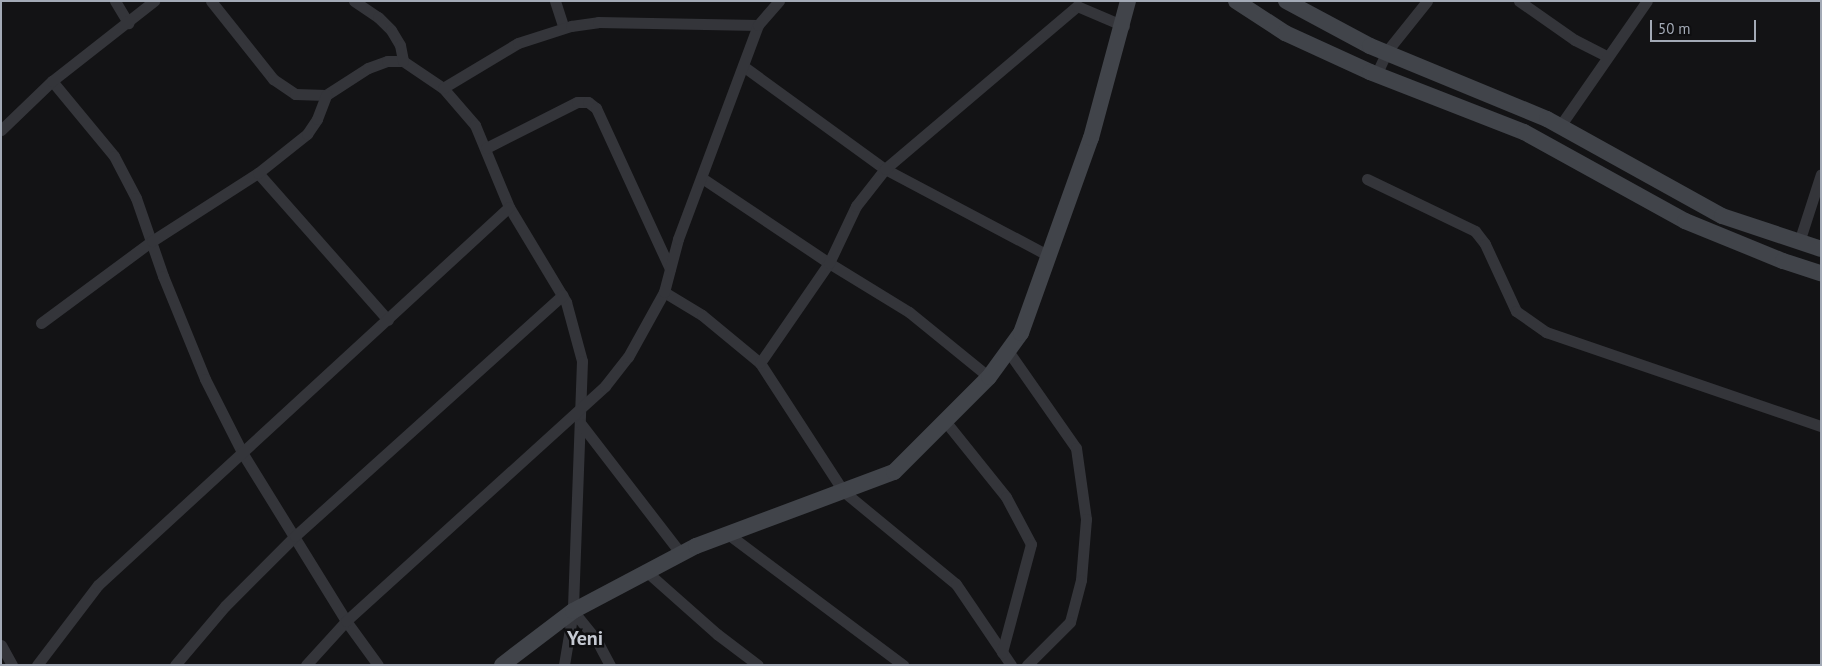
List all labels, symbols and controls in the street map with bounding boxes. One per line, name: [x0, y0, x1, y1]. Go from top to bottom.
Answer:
scale bar: [1652, 10, 1758, 42]
text: 50 m: [1658, 19, 1691, 38]
district label: Yeni: [567, 626, 603, 650]

